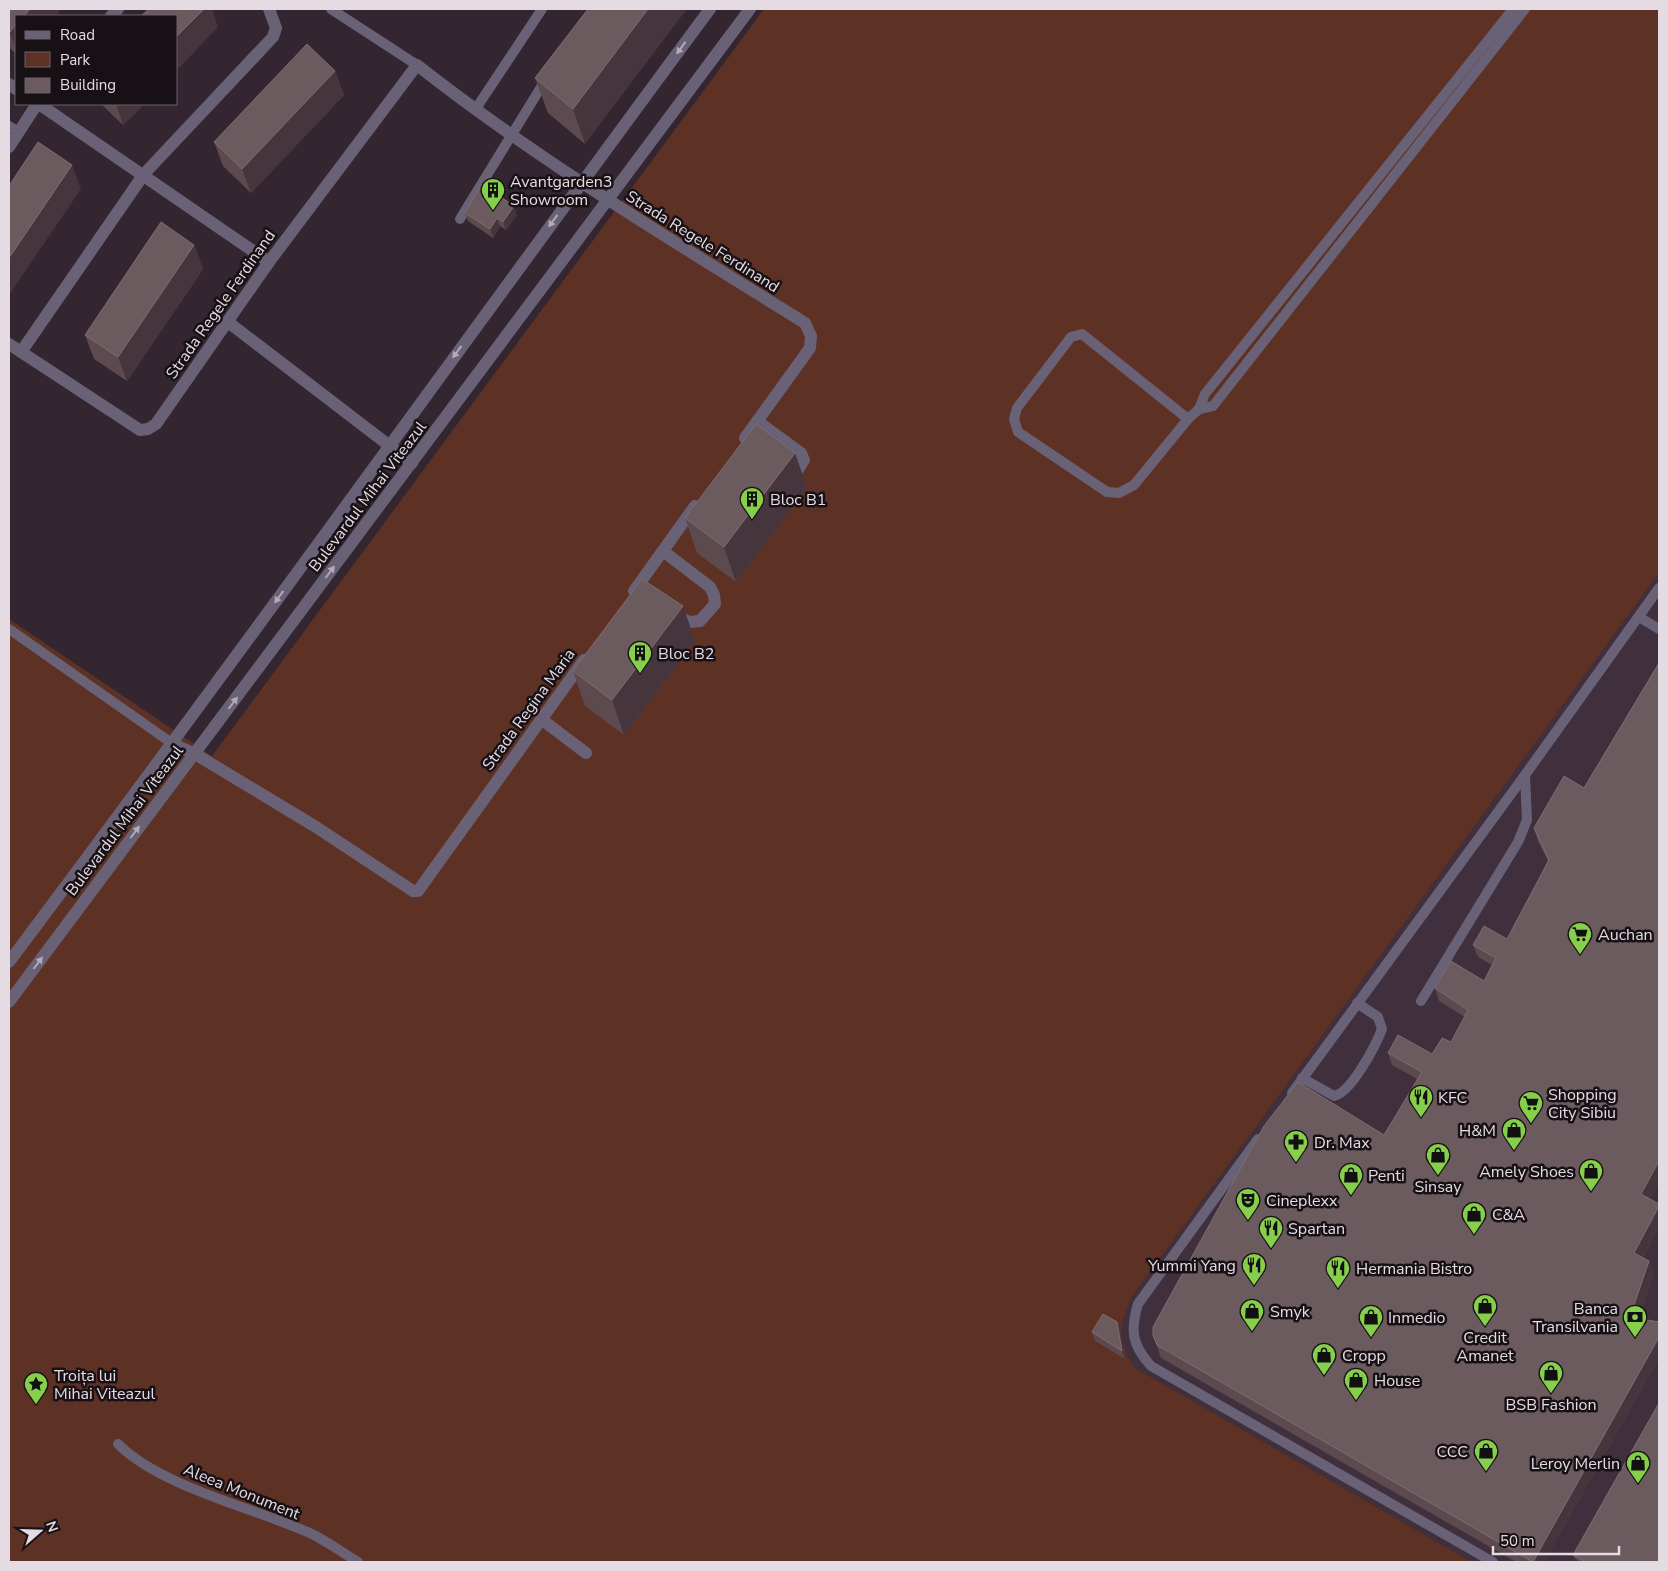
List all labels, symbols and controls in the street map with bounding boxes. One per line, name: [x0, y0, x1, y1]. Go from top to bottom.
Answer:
legend: [15, 15, 178, 105]
text: Road: [60, 25, 95, 45]
one-way arrow: [675, 41, 686, 54]
text: Park: [60, 50, 90, 70]
text: Building: [60, 75, 116, 95]
place label: Avantgarden3 Showroom: [510, 171, 612, 211]
building icon: Avantgarden3 Showroom: [480, 177, 506, 211]
street label: Strada Regele Ferdinand: [621, 186, 783, 298]
one-way arrow: [548, 214, 558, 228]
street label: Strada Regele Ferdinand: [161, 226, 281, 383]
one-way arrow: [452, 345, 462, 359]
street label: Bulevardul Mihai Viteazul: [304, 417, 432, 576]
building icon: Bloc B1: [739, 486, 765, 520]
place label: Bloc B1: [770, 489, 826, 511]
one-way arrow: [325, 565, 335, 579]
one-way arrow: [274, 590, 284, 604]
building icon: Bloc B2: [627, 640, 653, 674]
place label: Bloc B2: [658, 643, 714, 665]
street label: Strada Regina Maria: [477, 644, 580, 775]
one-way arrow: [228, 696, 238, 710]
street label: Bulevardul Mihai Viteazul: [61, 741, 189, 900]
one-way arrow: [130, 825, 140, 839]
supermarket icon: Auchan: [1567, 921, 1593, 955]
place label: Auchan: [1598, 924, 1653, 946]
one-way arrow: [33, 956, 43, 970]
restaurant icon: KFC: [1408, 1084, 1434, 1118]
place label: Shopping City Sibiu: [1548, 1084, 1617, 1124]
place label: KFC: [1438, 1087, 1468, 1109]
supermarket icon: Shopping City Sibiu: [1518, 1090, 1544, 1124]
shop icon: H&M: [1501, 1117, 1527, 1151]
place label: H&M: [1459, 1120, 1496, 1142]
pharmacy icon: Dr. Max: [1283, 1129, 1309, 1163]
place label: Dr. Max: [1314, 1132, 1370, 1154]
shop icon: Sinsay: [1425, 1142, 1451, 1176]
shop icon: Amely Shoes: [1578, 1158, 1604, 1192]
place label: Amely Shoes: [1479, 1161, 1574, 1183]
shop icon: Penti: [1338, 1162, 1364, 1196]
place label: Penti: [1368, 1165, 1405, 1187]
place label: Sinsay: [1415, 1176, 1462, 1198]
theatre icon: Cineplexx: [1235, 1187, 1261, 1221]
place label: Cineplexx: [1266, 1190, 1338, 1212]
shop icon: C&A: [1461, 1201, 1487, 1235]
place label: C&A: [1492, 1204, 1526, 1226]
restaurant icon: Spartan: [1258, 1215, 1284, 1249]
place label: Spartan: [1288, 1218, 1345, 1240]
restaurant icon: Yummi Yang: [1241, 1252, 1267, 1286]
place label: Yummi Yang: [1147, 1255, 1236, 1277]
restaurant icon: Hermania Bistro: [1325, 1255, 1351, 1289]
place label: Hermania Bistro: [1356, 1258, 1472, 1280]
shop icon: Credit Amanet: [1472, 1293, 1498, 1327]
shop icon: Smyk: [1239, 1298, 1265, 1332]
place label: Banca Transilvania: [1533, 1298, 1618, 1338]
place label: Smyk: [1270, 1301, 1311, 1323]
shop icon: Inmedio: [1358, 1304, 1384, 1338]
bank icon: Banca Transilvania: [1622, 1304, 1648, 1338]
place label: Inmedio: [1388, 1307, 1445, 1329]
place label: Credit Amanet: [1456, 1327, 1514, 1367]
shop icon: Cropp: [1311, 1342, 1337, 1376]
place label: Cropp: [1342, 1345, 1386, 1367]
shop icon: BSB Fashion: [1538, 1360, 1564, 1394]
place label: Troița lui Mihai Viteazul: [54, 1365, 155, 1405]
shop icon: House: [1343, 1367, 1369, 1401]
place label: House: [1374, 1370, 1420, 1392]
place icon: Troița lui Mihai Viteazul: [23, 1371, 49, 1405]
place label: BSB Fashion: [1506, 1394, 1597, 1416]
shop icon: CCC: [1473, 1438, 1499, 1472]
place label: CCC: [1436, 1441, 1468, 1463]
shop icon: Leroy Merlin: [1625, 1450, 1651, 1484]
place label: Leroy Merlin: [1531, 1453, 1620, 1475]
street label: Aleea Monument: [180, 1459, 303, 1525]
north arrow: [15, 1506, 65, 1556]
text: N: [41, 1519, 62, 1535]
scale bar: [1493, 1524, 1619, 1556]
text: 50 m: [1500, 1531, 1535, 1551]

